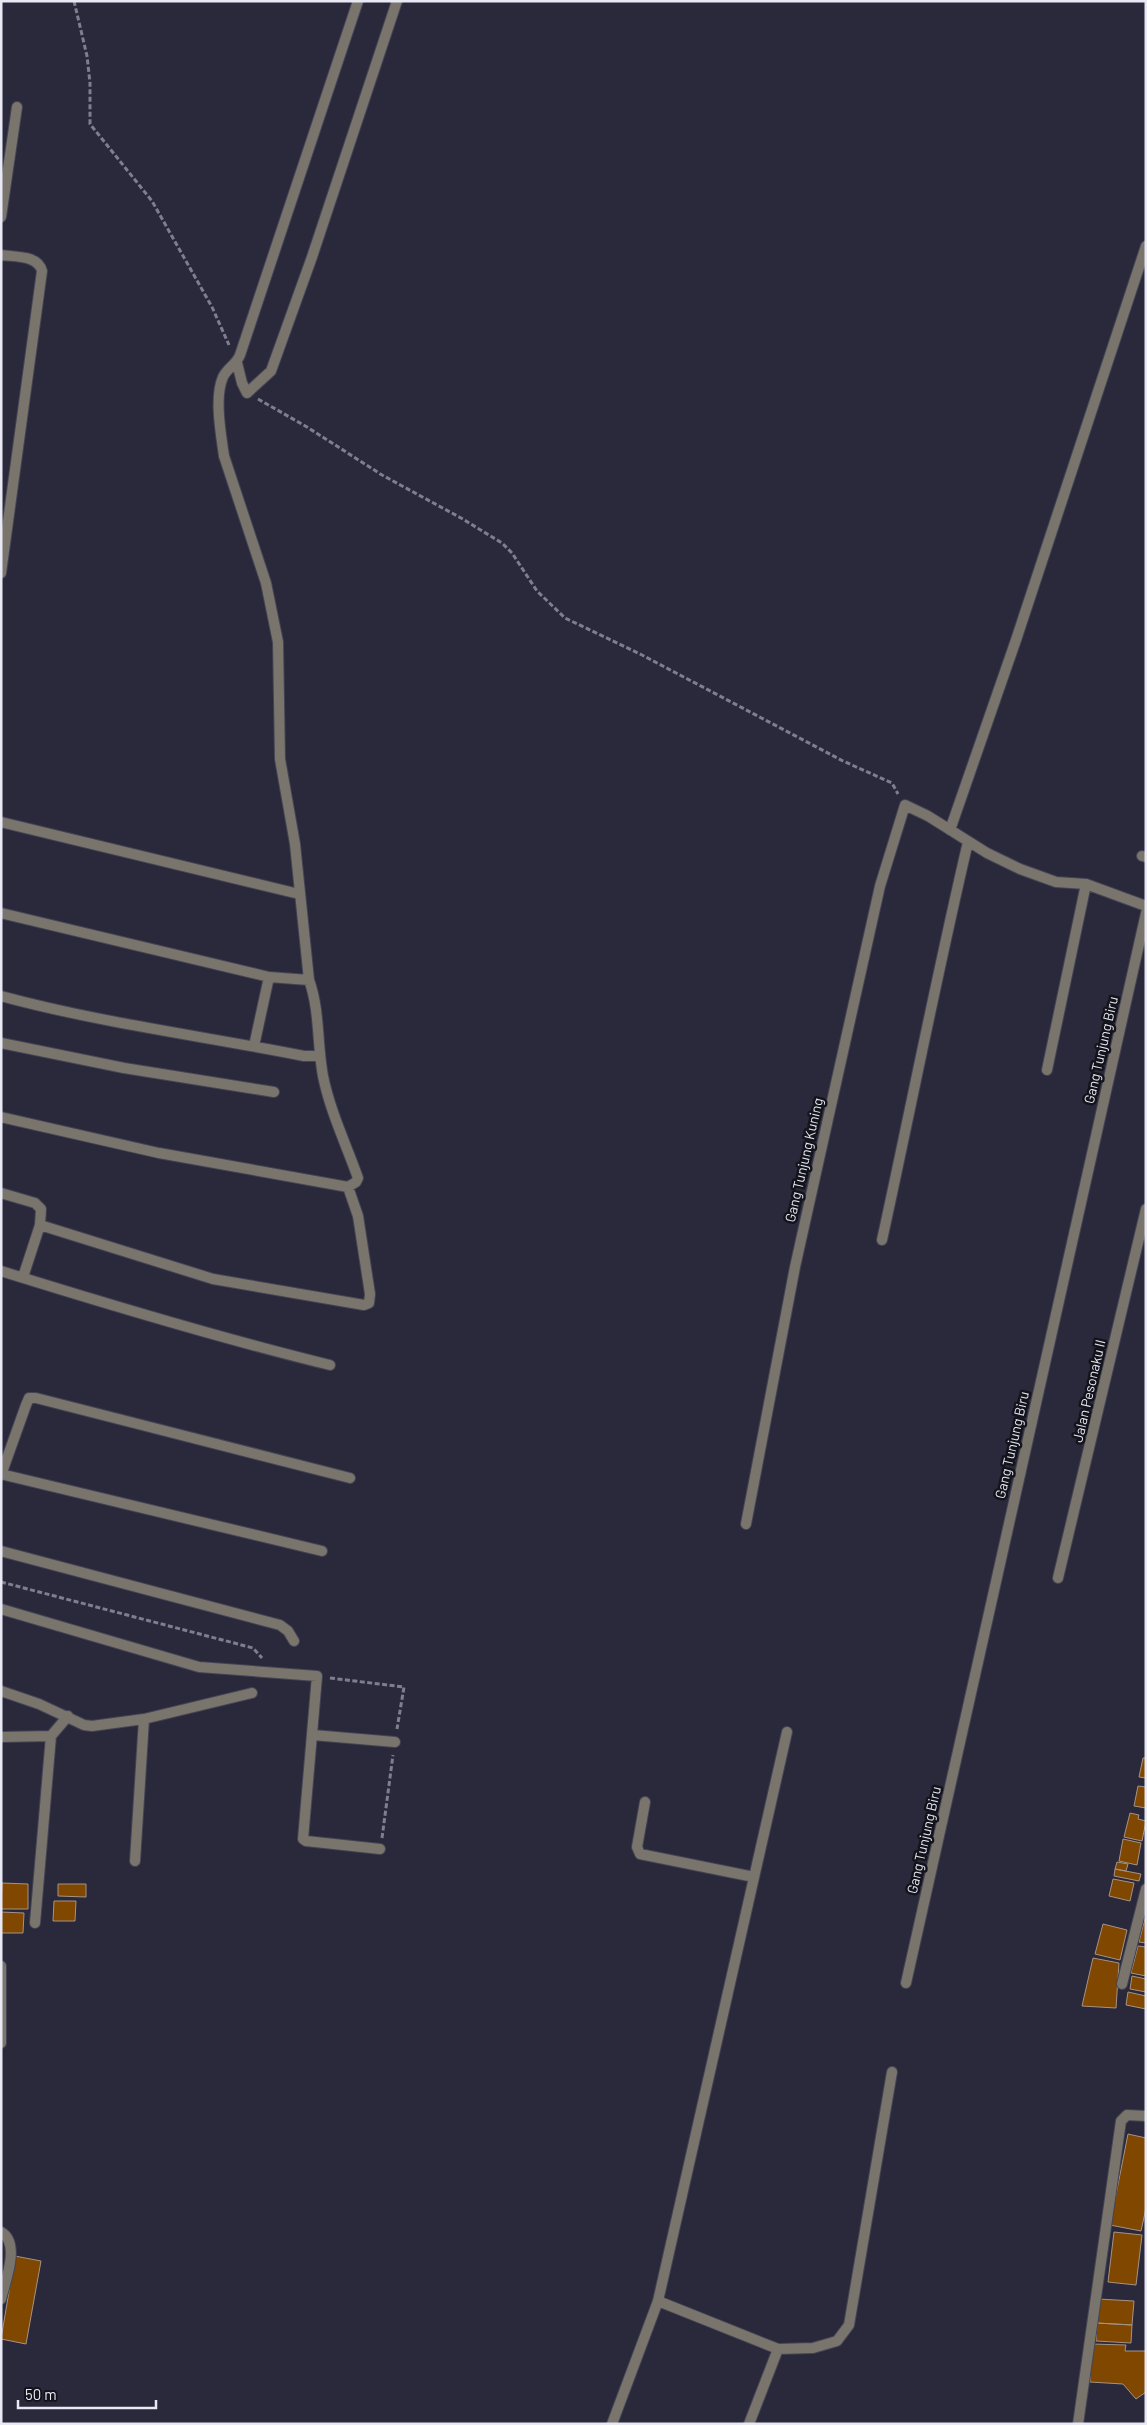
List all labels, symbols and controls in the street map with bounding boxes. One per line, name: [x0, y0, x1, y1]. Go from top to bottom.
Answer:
street label: Gang Tunjung Biru: [1080, 995, 1121, 1105]
street label: Gang Tunjung Kuning: [781, 1096, 826, 1224]
street label: Jalan Pesonaku II: [1068, 1338, 1109, 1444]
street label: Gang Tunjung Biru: [991, 1390, 1032, 1500]
street label: Gang Tunjung Biru: [903, 1785, 944, 1895]
scale bar: [18, 2378, 155, 2410]
text: 50 m: [25, 2385, 57, 2403]

